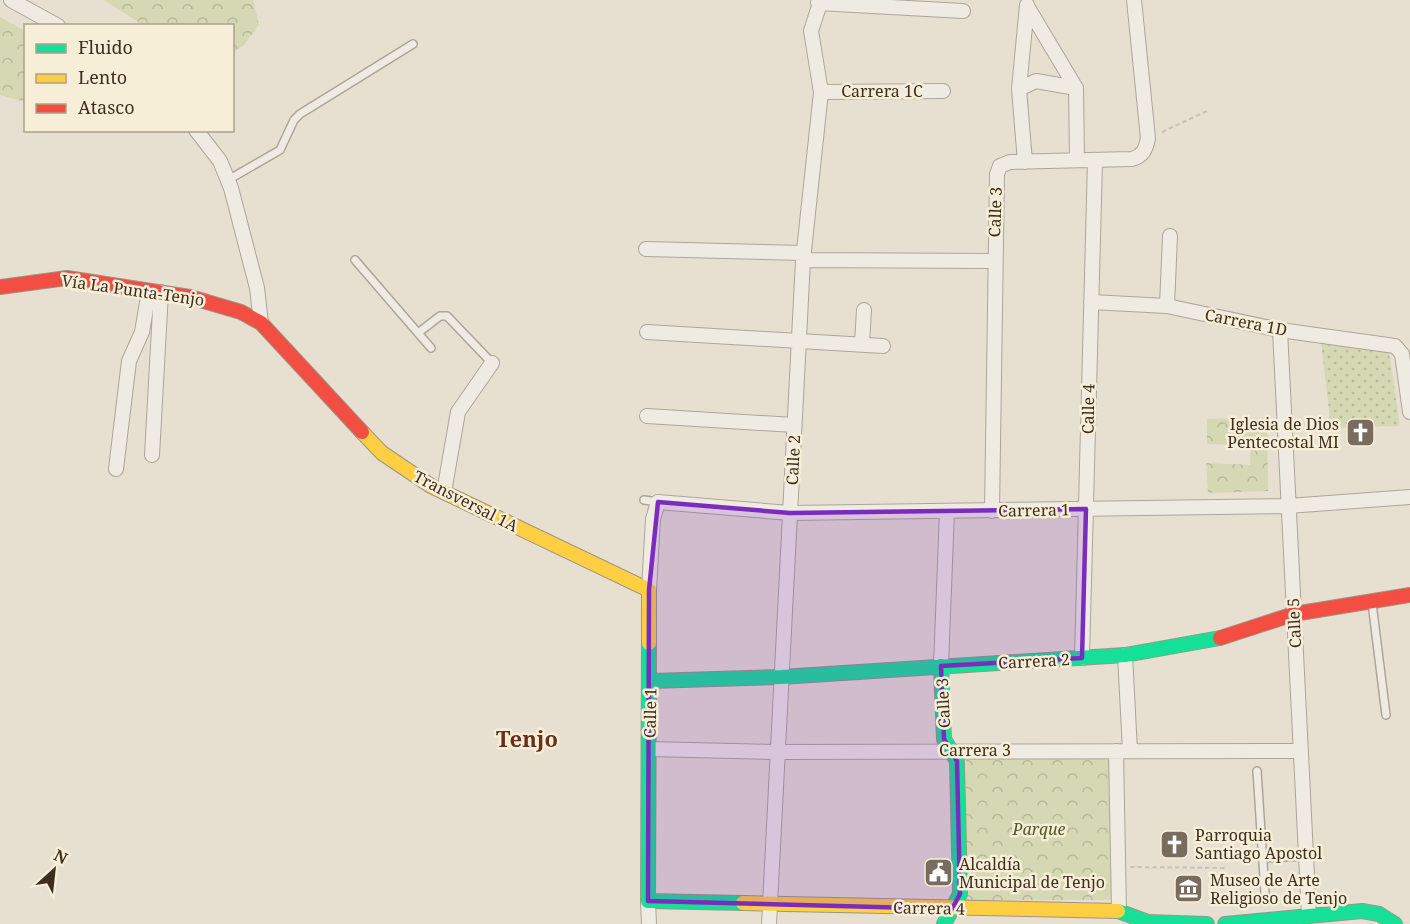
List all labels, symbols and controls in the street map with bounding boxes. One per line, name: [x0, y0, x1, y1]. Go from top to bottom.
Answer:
legend: [24, 24, 234, 132]
text: Fluido: [78, 35, 133, 59]
text: Lento: [78, 65, 127, 89]
street label: Carrera 1C: [841, 80, 923, 102]
text: Atasco: [78, 95, 135, 119]
street label: Calle 3: [983, 186, 1007, 238]
street label: Vía La Punta-Tenjo: [60, 269, 206, 311]
street label: Carrera 1D: [1203, 303, 1289, 341]
street label: Calle 4: [1077, 384, 1099, 434]
place label: Iglesia de Dios Pentecostal MI: [1227, 413, 1339, 453]
church icon: Iglesia de Dios Pentecostal MI: [1344, 417, 1376, 449]
street label: Calle 2: [781, 434, 805, 486]
street label: Transversal 1A: [410, 465, 523, 537]
street label: Carrera 1: [998, 498, 1070, 522]
street label: Calle 5: [1282, 597, 1306, 649]
street label: Carrera 2: [998, 648, 1070, 674]
street label: Calle 3: [931, 677, 955, 729]
street label: Calle 1: [639, 688, 661, 738]
district label: Tenjo: [496, 723, 558, 753]
street label: Carrera 3: [939, 739, 1011, 761]
park label: Parque: [1012, 818, 1065, 840]
place label: Parroquia Santiago Apostol: [1195, 824, 1322, 864]
church icon: Parroquia Santiago Apostol: [1158, 828, 1190, 860]
north arrow: [24, 840, 84, 900]
text: N: [50, 844, 72, 869]
place label: Alcaldía Municipal de Tenjo: [959, 853, 1105, 893]
public building icon: Alcaldía Municipal de Tenjo: [922, 857, 954, 889]
place label: Museo de Arte Religioso de Tenjo: [1210, 869, 1347, 909]
museum icon: Museo de Arte Religioso de Tenjo: [1173, 873, 1205, 905]
street label: Carrera 4: [893, 896, 965, 920]

